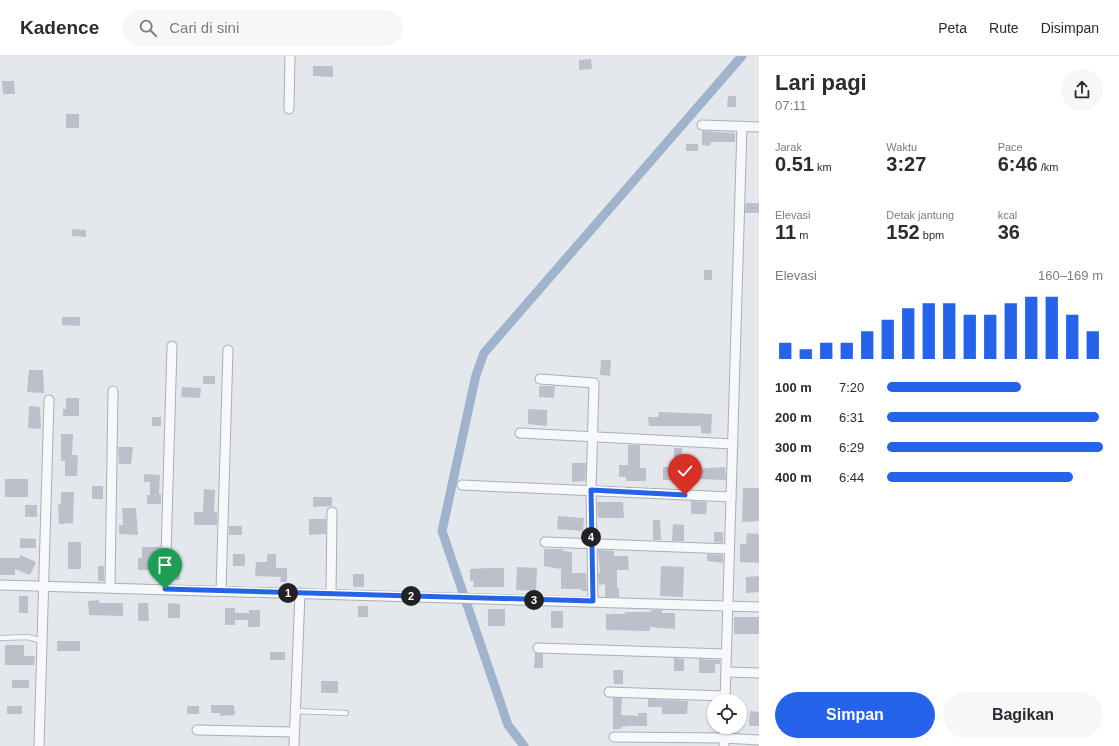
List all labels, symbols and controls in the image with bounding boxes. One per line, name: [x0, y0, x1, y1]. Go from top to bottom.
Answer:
search box: [123, 10, 403, 46]
text: Kadence: [20, 17, 99, 38]
icon: search: [137, 17, 159, 39]
text: Cari di sini: [169, 19, 239, 36]
text: Peta: [938, 20, 967, 36]
text: Rute: [989, 20, 1019, 36]
text: Disimpan: [1041, 20, 1099, 36]
button: share: [1061, 69, 1103, 111]
text: Lari pagi: [775, 70, 867, 95]
text: 07:11: [775, 98, 807, 113]
text: Jarak: [775, 141, 802, 153]
text: Waktu: [886, 141, 917, 153]
text: Pace: [998, 141, 1023, 153]
text: 0.51: [775, 153, 814, 175]
text: 3:27: [886, 153, 926, 175]
text: 6:46: [998, 153, 1038, 175]
text: km: [814, 161, 832, 173]
text: /km: [1038, 161, 1058, 173]
text: Elevasi: [775, 209, 810, 221]
text: Detak jantung: [886, 209, 954, 221]
text: kcal: [998, 209, 1017, 221]
text: 11: [775, 221, 796, 243]
text: 152: [886, 221, 920, 243]
text: 36: [998, 221, 1020, 243]
text: m: [796, 229, 808, 241]
text: bpm: [920, 229, 944, 241]
text: Elevasi: [775, 268, 817, 283]
text: 160–169 m: [1038, 268, 1103, 283]
text: 100 m: [775, 380, 812, 395]
text: 7:20: [839, 380, 864, 395]
text: 200 m: [775, 410, 812, 425]
text: 6:31: [839, 410, 864, 425]
text: 300 m: [775, 440, 812, 455]
text: 6:29: [839, 440, 864, 455]
pin: [668, 454, 702, 495]
icon: check: [674, 460, 696, 482]
text: 400 m: [775, 470, 812, 485]
text: 6:44: [839, 470, 864, 485]
pin: 4: [581, 527, 601, 547]
text: 4: [588, 531, 594, 543]
pin: [148, 548, 182, 589]
icon: arrive: [154, 554, 176, 576]
pin: 1: [278, 583, 298, 603]
pin: 2: [401, 586, 421, 606]
text: 1: [285, 587, 291, 599]
text: 2: [408, 590, 414, 602]
pin: 3: [524, 590, 544, 610]
text: 3: [531, 594, 537, 606]
button: Simpan: [775, 692, 935, 738]
button: Bagikan: [943, 692, 1103, 738]
map controls: [707, 694, 747, 734]
button: locate: [707, 694, 747, 734]

